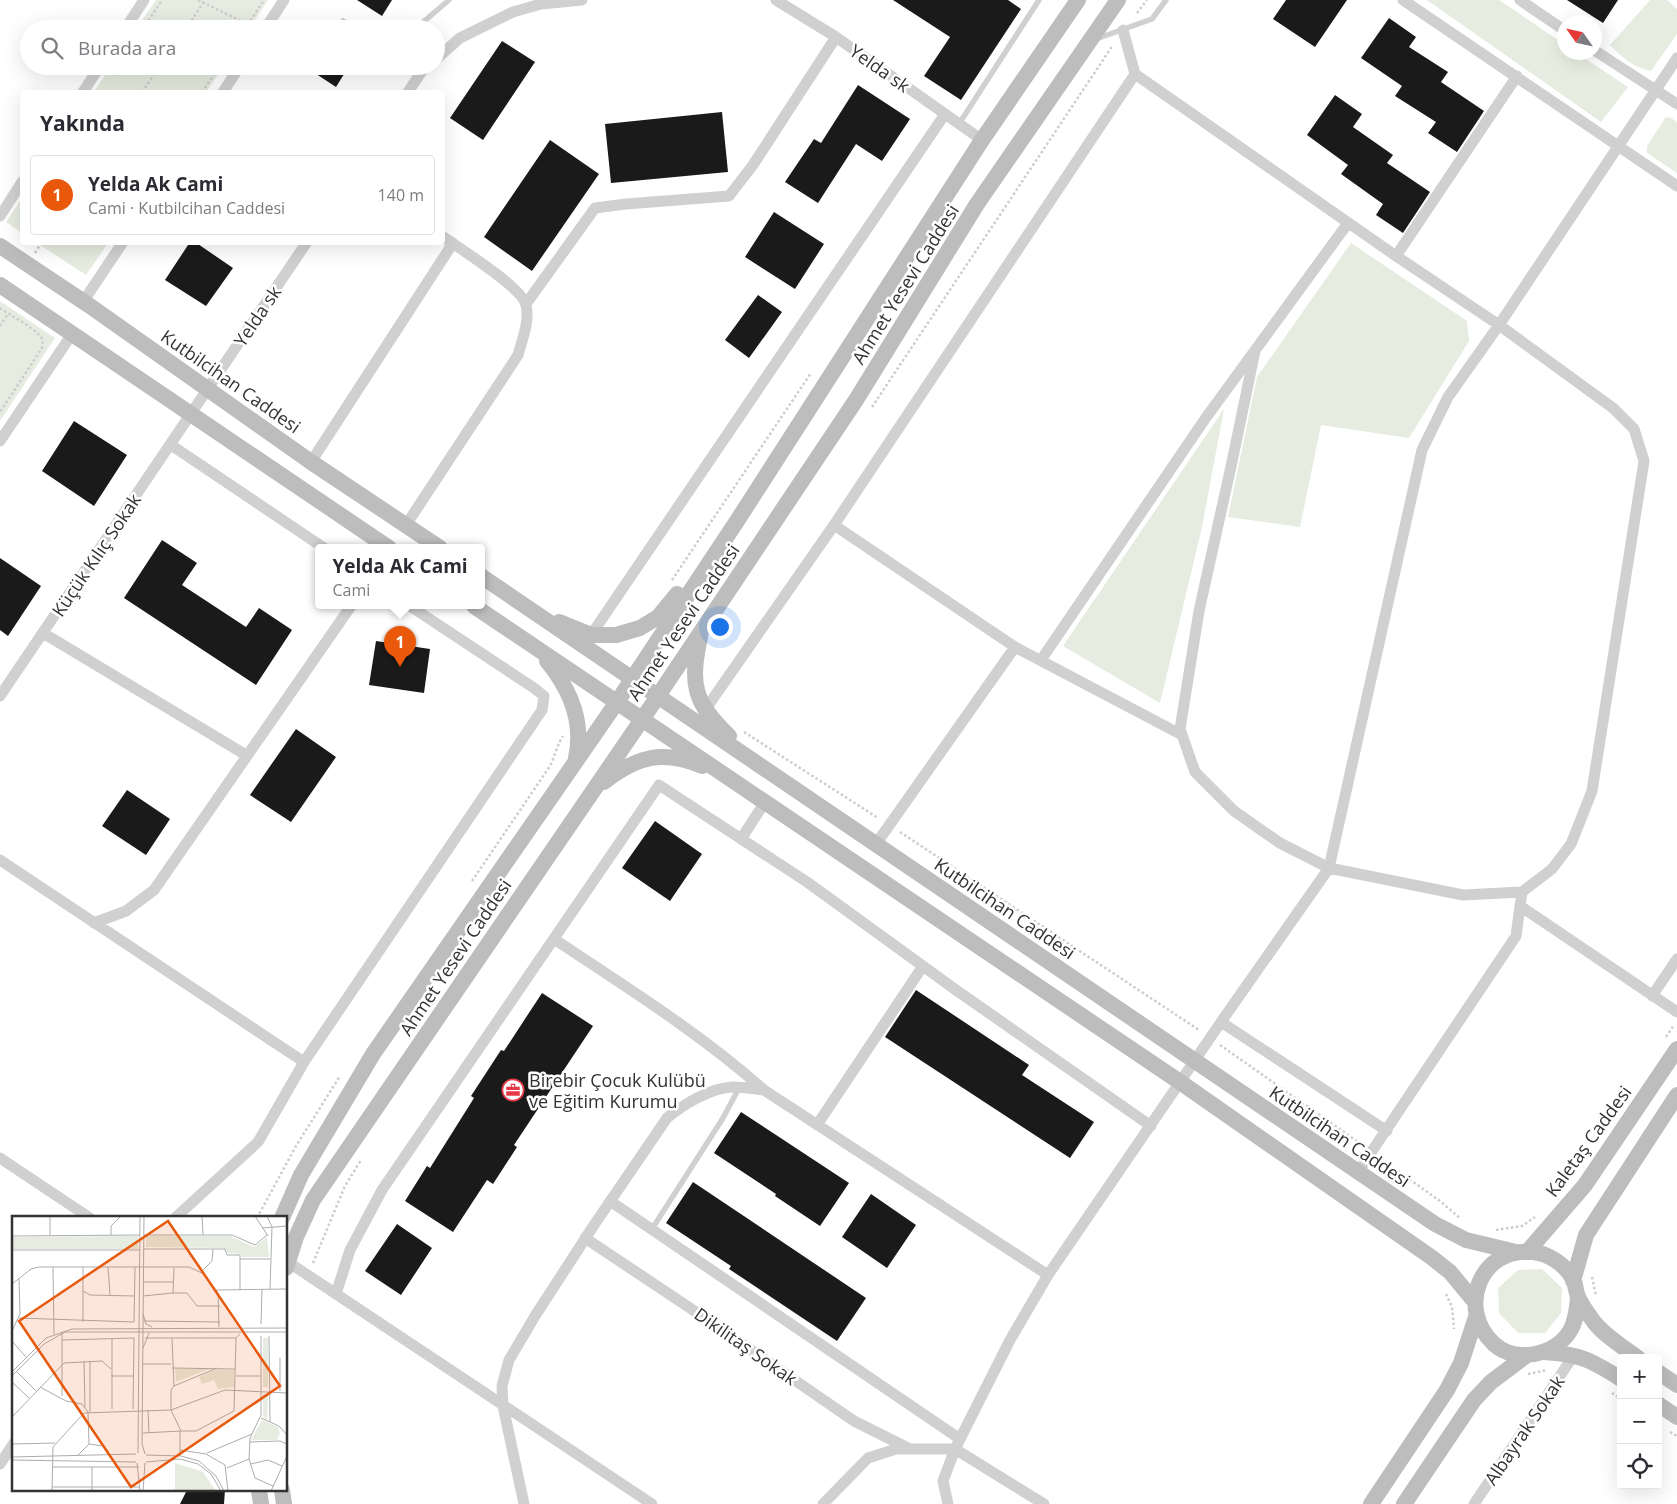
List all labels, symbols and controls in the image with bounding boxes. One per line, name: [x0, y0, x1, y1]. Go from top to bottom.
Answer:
north arrow: [1557, 15, 1602, 60]
search box: [20, 20, 445, 75]
icon: search: [38, 34, 66, 62]
text: Burada ara: [78, 35, 176, 61]
street label: Yelda sk: [845, 39, 915, 98]
text: Yakında: [40, 109, 125, 137]
text: Yelda Ak Cami: [88, 171, 223, 197]
text: 1: [52, 184, 62, 206]
text: 140 m: [378, 184, 424, 206]
text: Cami · Kutbilcihan Caddesi: [88, 197, 285, 219]
street label: Ahmet Yesevi Caddesi: [846, 200, 964, 368]
street label: Yelda sk: [228, 280, 286, 351]
street label: Kutbilcihan Caddesi: [156, 324, 306, 438]
street label: Küçük Kılıç Sokak: [46, 488, 146, 621]
street label: Ahmet Yesevi Caddesi: [622, 539, 744, 705]
popup: [315, 544, 485, 609]
text: Yelda Ak Cami: [332, 553, 468, 579]
text: Cami: [332, 579, 370, 601]
your location: [707, 614, 733, 640]
pin: 1: [384, 626, 416, 667]
street label: Kutbilcihan Caddesi: [930, 852, 1080, 964]
street label: Ahmet Yesevi Caddesi: [394, 874, 516, 1040]
place label: Birebir Çocuk Kulübü ve Eğitim Kurumu: [529, 1068, 706, 1113]
office icon: Birebir Çocuk Kulübü ve Eğitim Kurumu: [501, 1078, 525, 1102]
street label: Kutbilcihan Caddesi: [1265, 1080, 1415, 1192]
street label: Kaletaş Caddesi: [1540, 1081, 1636, 1201]
inset map: [12, 1216, 288, 1492]
street label: Dikilitaş Sokak: [690, 1302, 802, 1391]
map controls: [1617, 1354, 1662, 1489]
button: +: [1617, 1354, 1662, 1399]
street label: Albayrak Sokak: [1479, 1370, 1570, 1489]
button: −: [1617, 1399, 1662, 1444]
button: locate: [1617, 1444, 1662, 1489]

